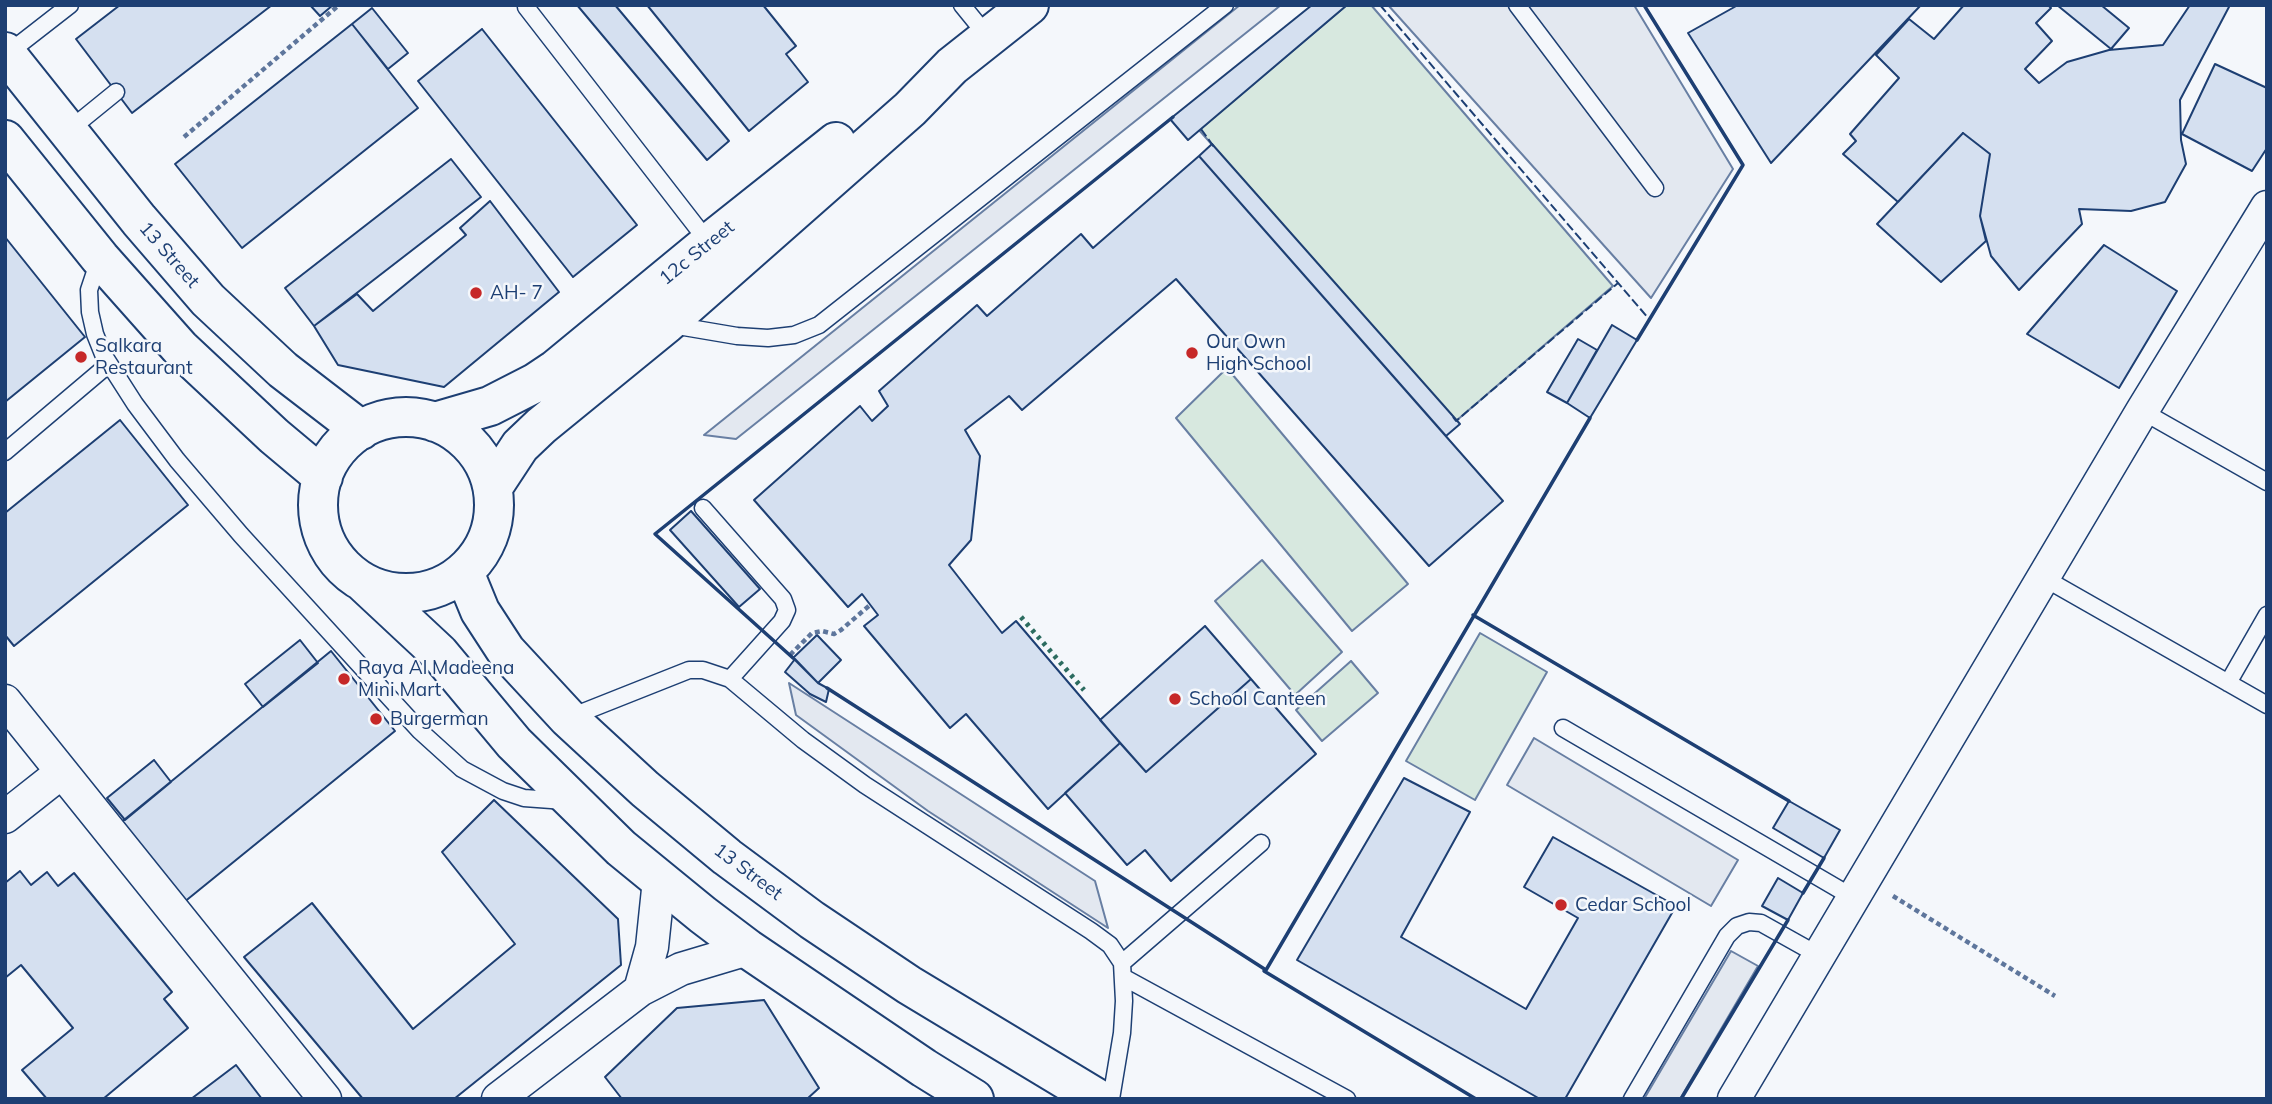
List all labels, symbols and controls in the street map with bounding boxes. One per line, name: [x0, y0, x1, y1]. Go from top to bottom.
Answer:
street label: 12c Street: [655, 216, 739, 290]
street label: 13 Street: [134, 217, 204, 293]
place label: AH- 7: [490, 282, 543, 304]
marker: AH- 7: [468, 285, 484, 301]
place label: Our Own High School: [1206, 331, 1311, 375]
place label: Salkara Restaurant: [95, 335, 193, 379]
marker: Our Own High School: [1184, 345, 1200, 361]
marker: Salkara Restaurant: [73, 349, 89, 365]
place label: Raya Al Madeena Mini Mart: [358, 657, 514, 701]
marker: Raya Al Madeena Mini Mart: [336, 671, 352, 687]
place label: School Canteen: [1189, 688, 1326, 710]
marker: School Canteen: [1167, 691, 1183, 707]
place label: Burgerman: [390, 708, 489, 730]
marker: Burgerman: [368, 711, 384, 727]
street label: 13 Street: [709, 839, 787, 905]
place label: Cedar School: [1575, 894, 1691, 916]
marker: Cedar School: [1553, 897, 1569, 913]

